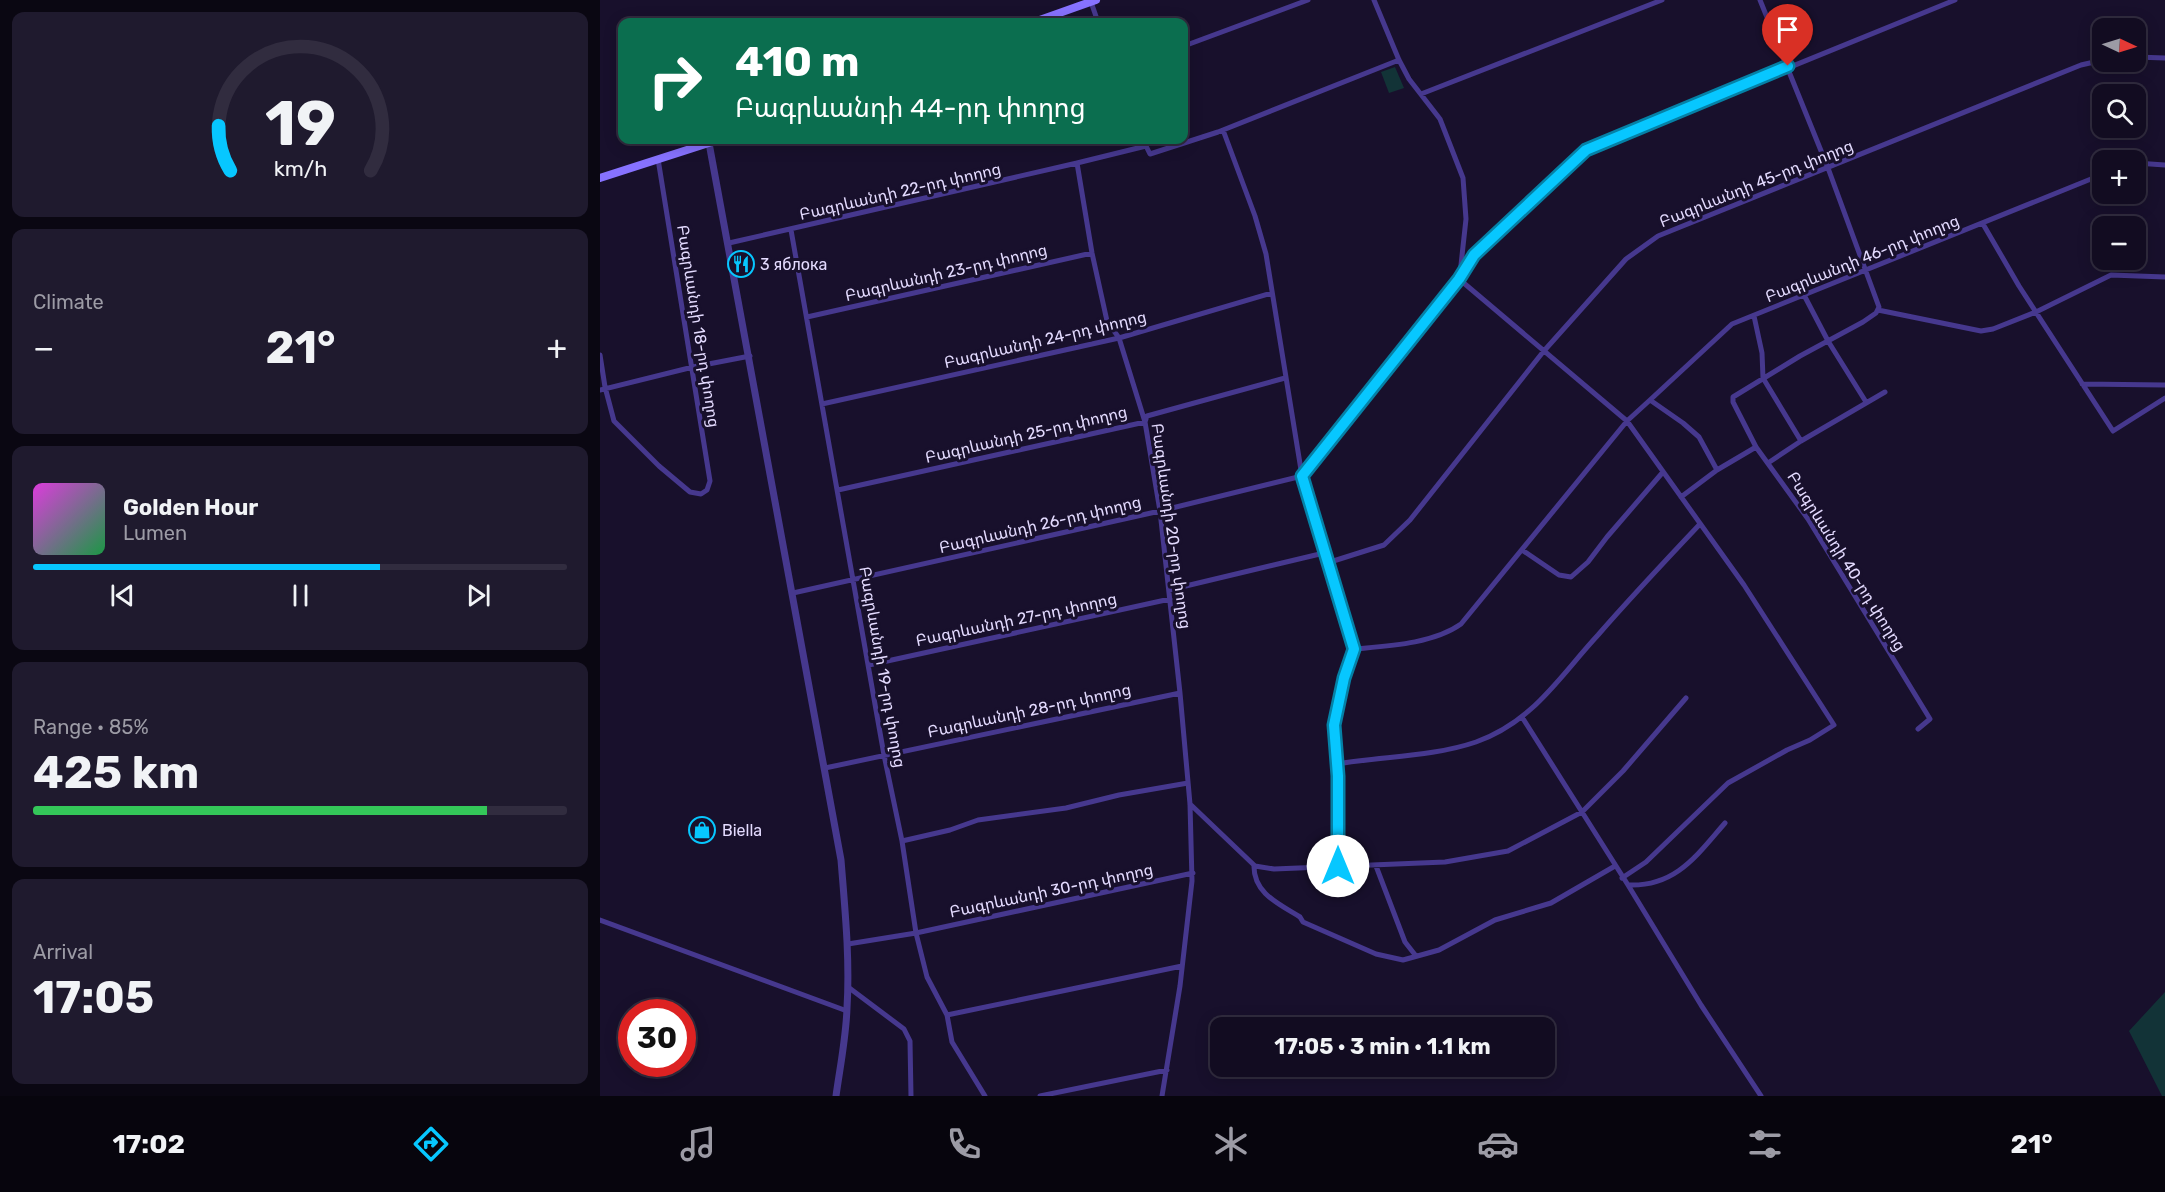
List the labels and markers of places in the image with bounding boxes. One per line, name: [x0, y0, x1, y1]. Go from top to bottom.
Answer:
pin: [1762, 4, 1813, 66]
restaurant icon: 3 яблока: [726, 249, 756, 279]
place label: 3 яблока: [760, 255, 827, 274]
shop icon: Biella: [687, 815, 717, 845]
place label: Biella: [722, 821, 762, 840]

